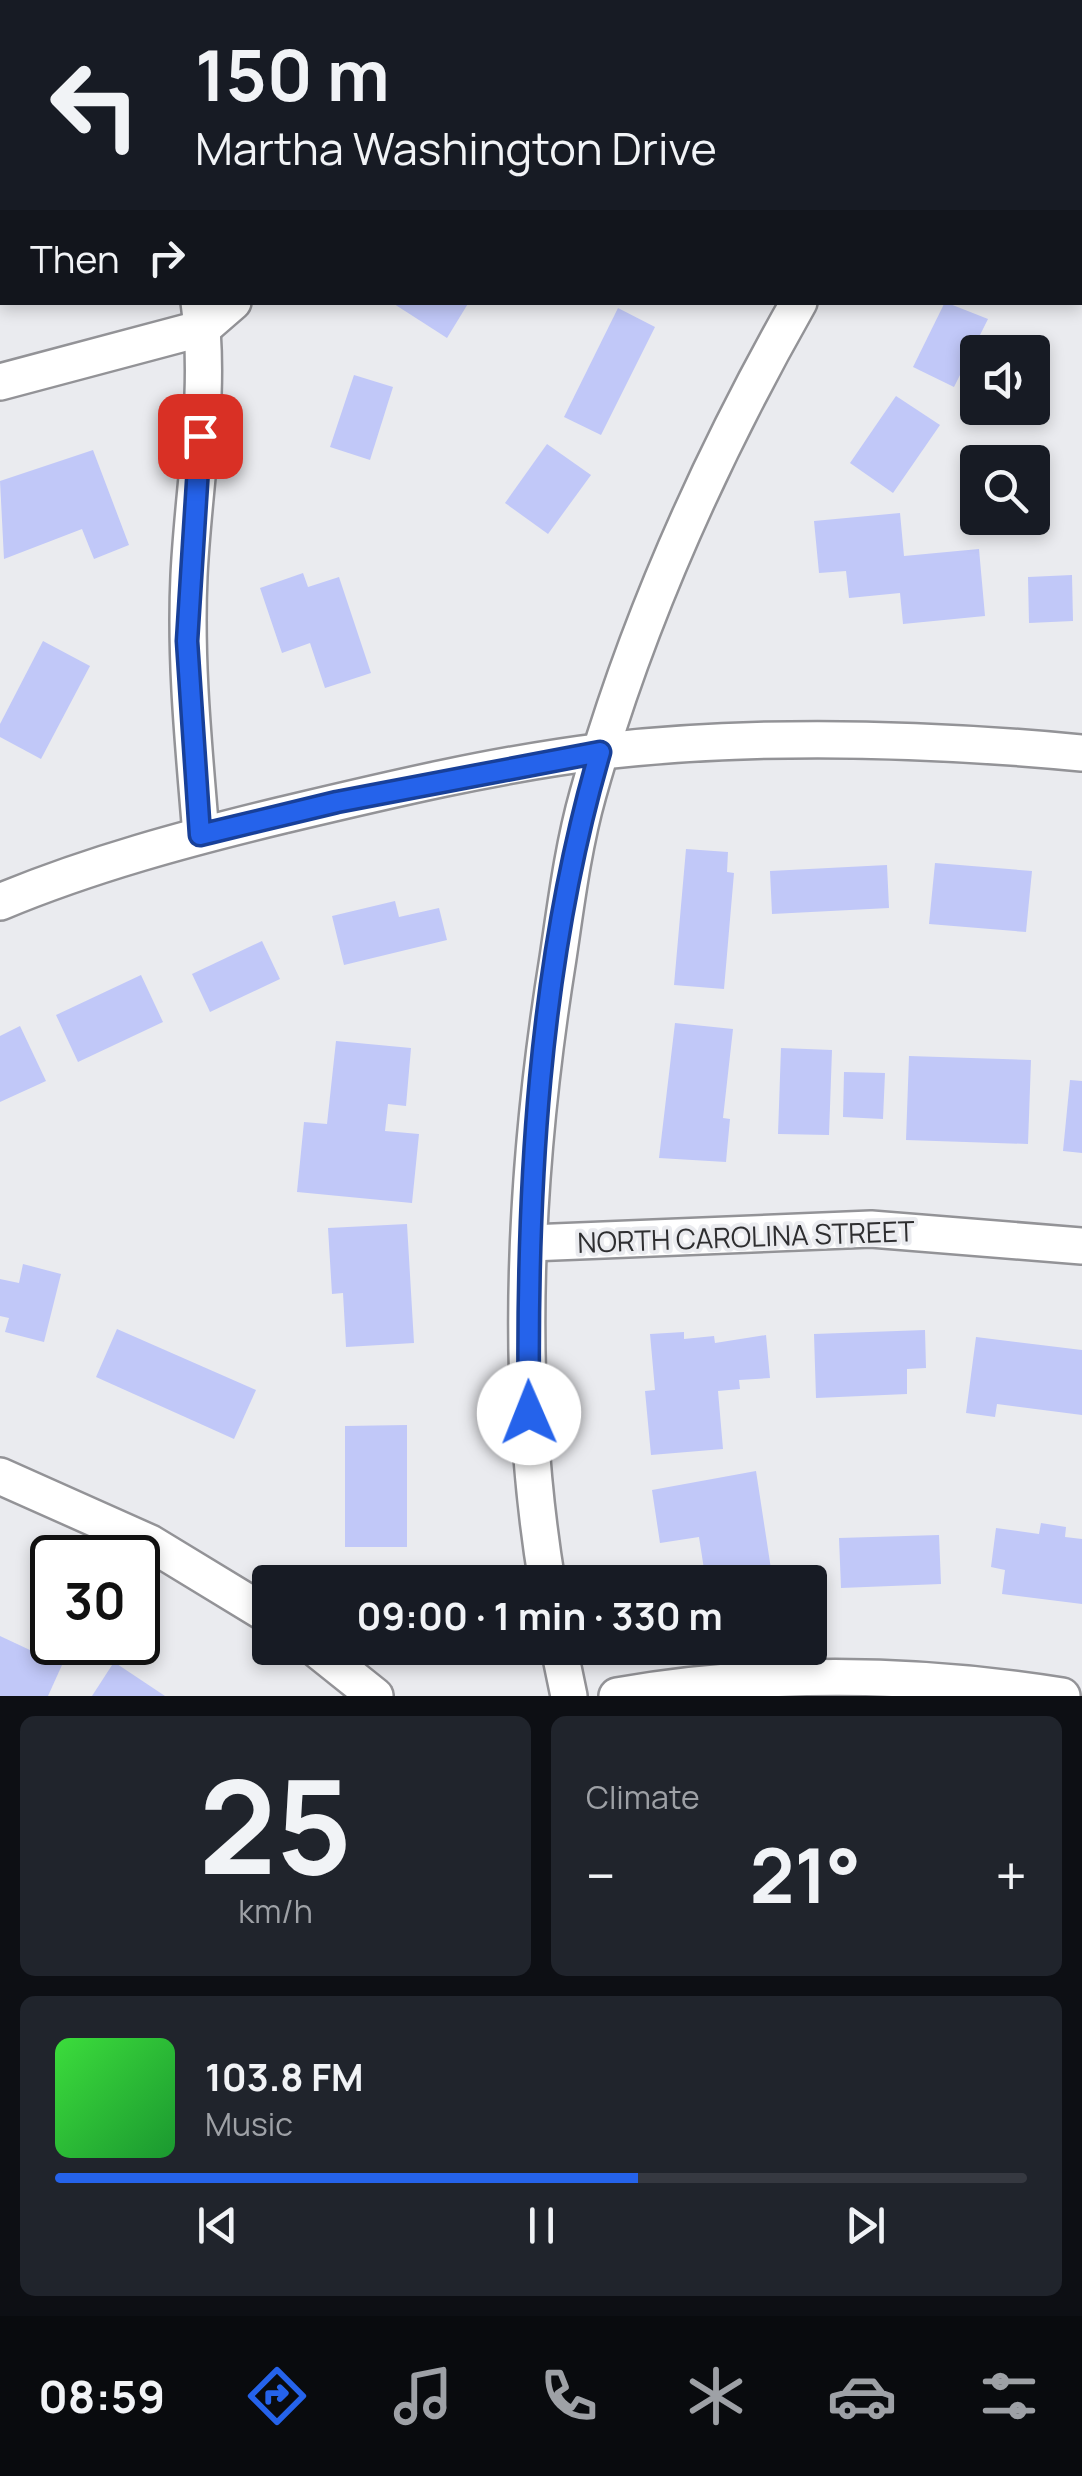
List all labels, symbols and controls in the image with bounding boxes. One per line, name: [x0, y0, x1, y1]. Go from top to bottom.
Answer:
text: 150 m: [195, 26, 390, 122]
icon: left: [30, 40, 160, 170]
text: Martha Washington Drive: [195, 117, 717, 179]
icon: right: [139, 230, 194, 285]
text: Then: [30, 232, 119, 284]
map controls: [960, 335, 1050, 535]
button: sound: [960, 335, 1050, 425]
pin: [158, 394, 243, 479]
icon: arrive: [173, 409, 228, 464]
button: search: [960, 445, 1050, 535]
street label: NORTH CAROLINA STREET: [577, 1211, 915, 1261]
position arrow: [477, 1361, 581, 1465]
speed limit sign: 30: [30, 1535, 160, 1665]
text: 09:00 · 1 min · 330 m: [356, 1589, 723, 1641]
text: 25: [199, 1735, 352, 1913]
text: Climate: [586, 1775, 700, 1819]
text: 21°: [750, 1823, 861, 1926]
text: −: [586, 1837, 616, 1913]
text: +: [995, 1837, 1027, 1913]
text: km/h: [238, 1889, 313, 1933]
text: 103.8 FM: [205, 2050, 364, 2102]
text: Music: [205, 2102, 293, 2146]
icon: previous: [190, 2198, 245, 2253]
icon: pause: [514, 2198, 569, 2253]
icon: next: [838, 2198, 893, 2253]
icon: directions: [242, 2361, 312, 2431]
icon: music: [388, 2361, 458, 2431]
icon: phone: [534, 2361, 604, 2431]
icon: climate: [681, 2361, 751, 2431]
icon: car: [827, 2361, 897, 2431]
icon: filters: [974, 2361, 1044, 2431]
text: 08:59: [38, 2365, 165, 2427]

